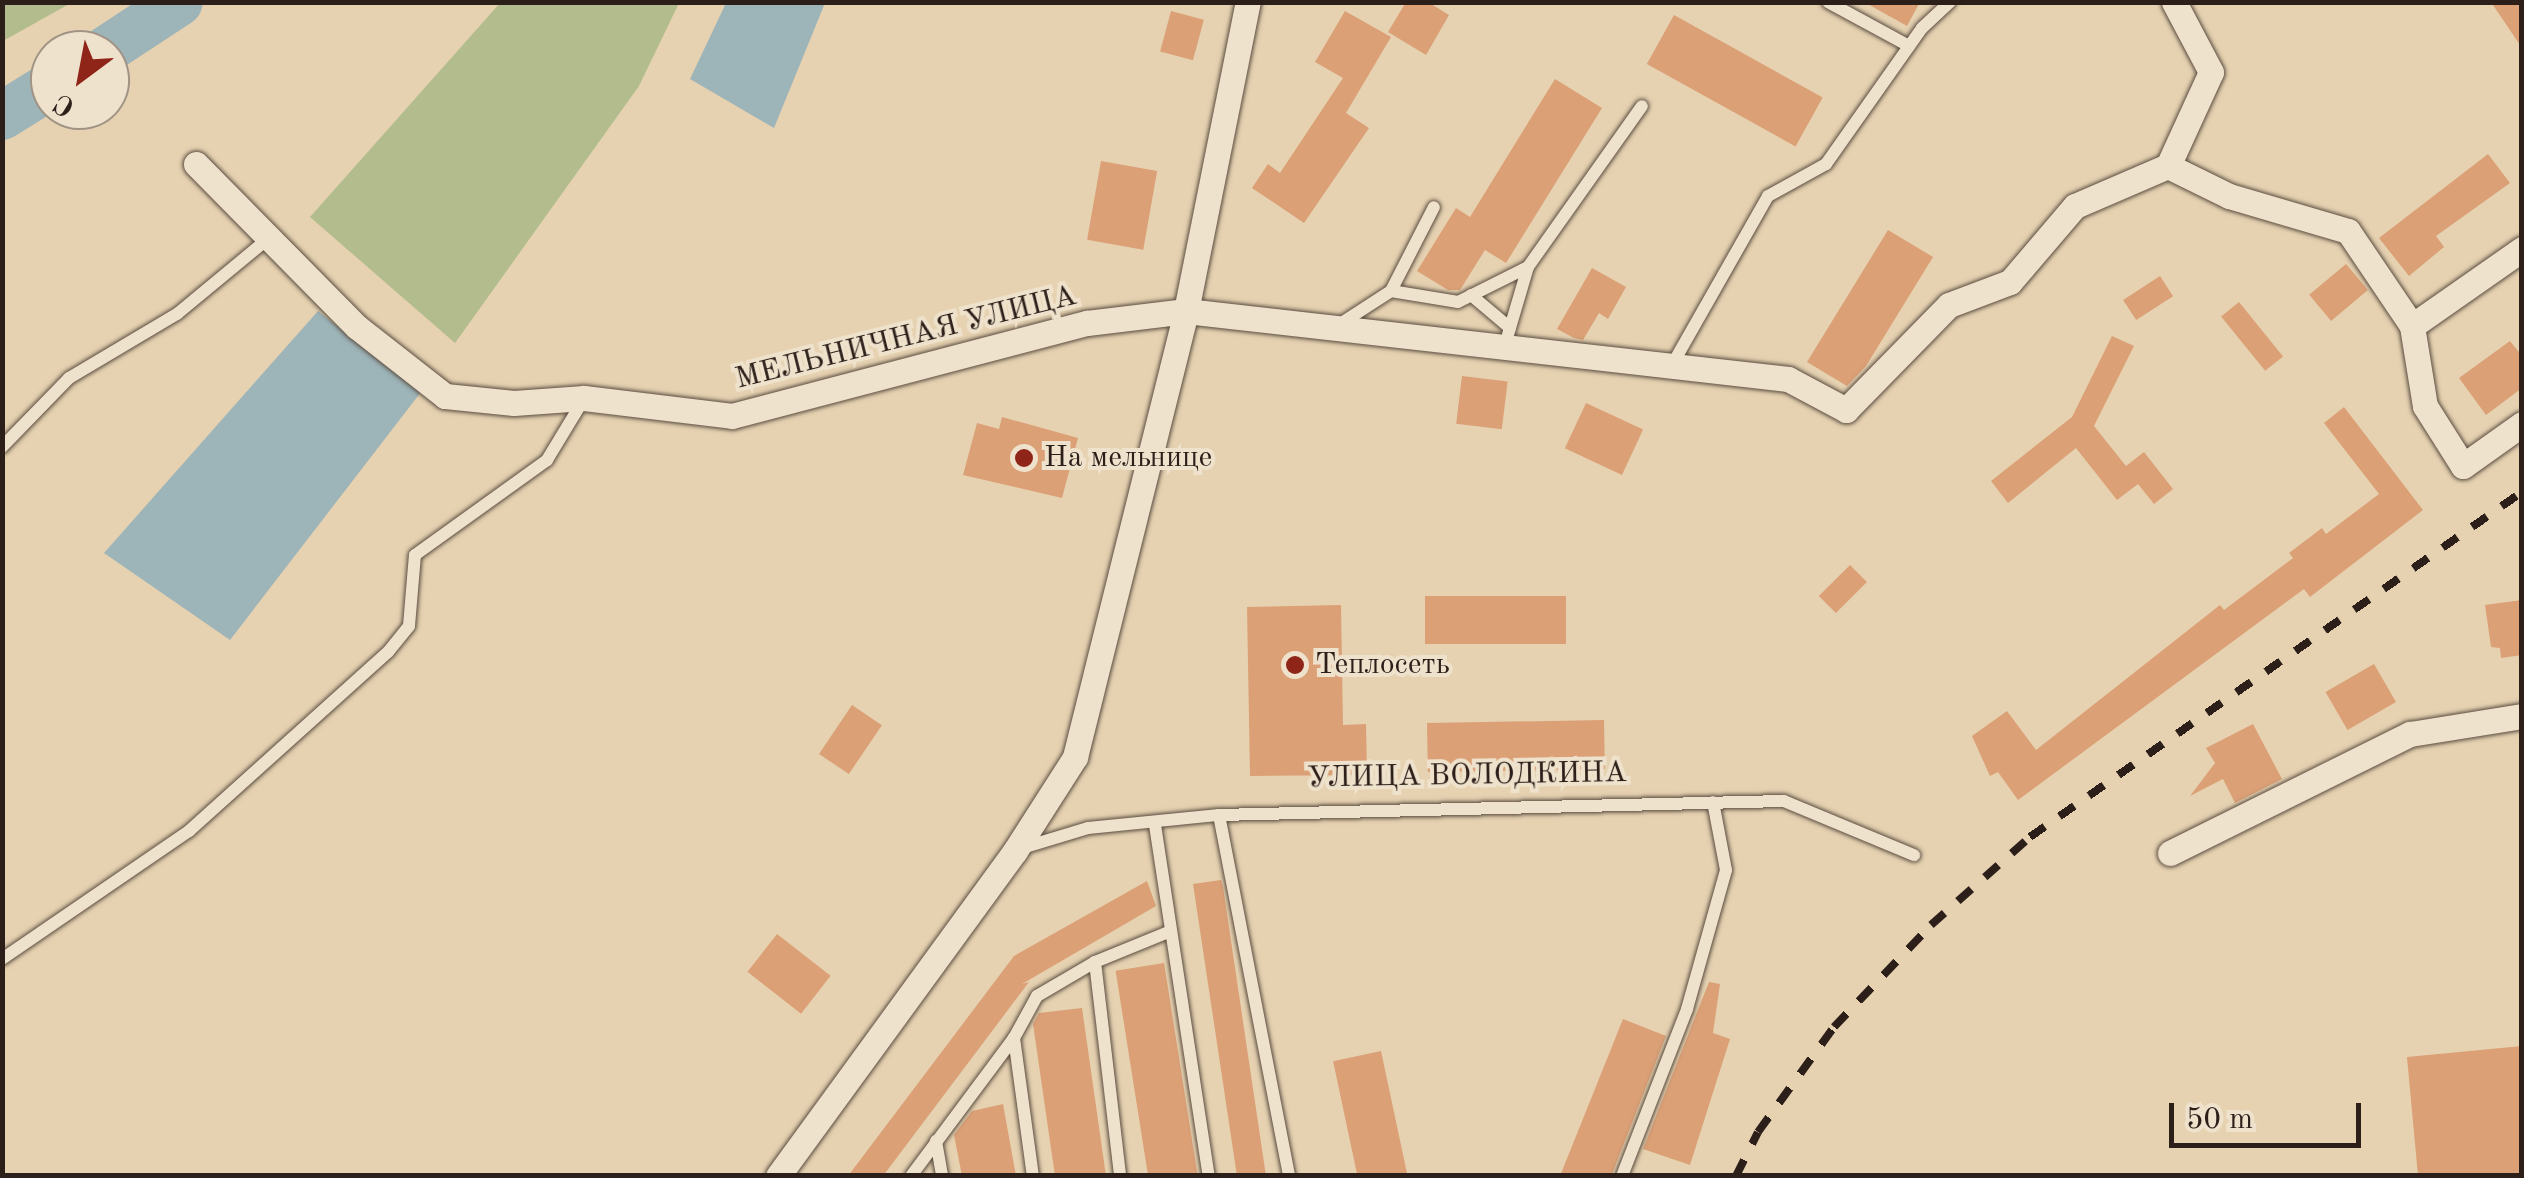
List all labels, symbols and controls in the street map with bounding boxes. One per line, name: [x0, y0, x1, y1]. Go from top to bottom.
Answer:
north arrow: [30, 30, 130, 130]
text: С: [50, 87, 80, 121]
street label: МЕЛЬНИЧНАЯ УЛИЦА: [732, 278, 1080, 398]
place label: На мельнице: [1044, 440, 1212, 476]
marker: На мельнице: [1013, 447, 1035, 469]
place label: Теплосеть: [1315, 647, 1450, 683]
marker: Теплосеть: [1284, 654, 1306, 676]
street label: УЛИЦА ВОЛОДКИНА: [1307, 755, 1627, 797]
scale bar: [2174, 1083, 2366, 1145]
text: 50 m: [2186, 1105, 2253, 1135]

